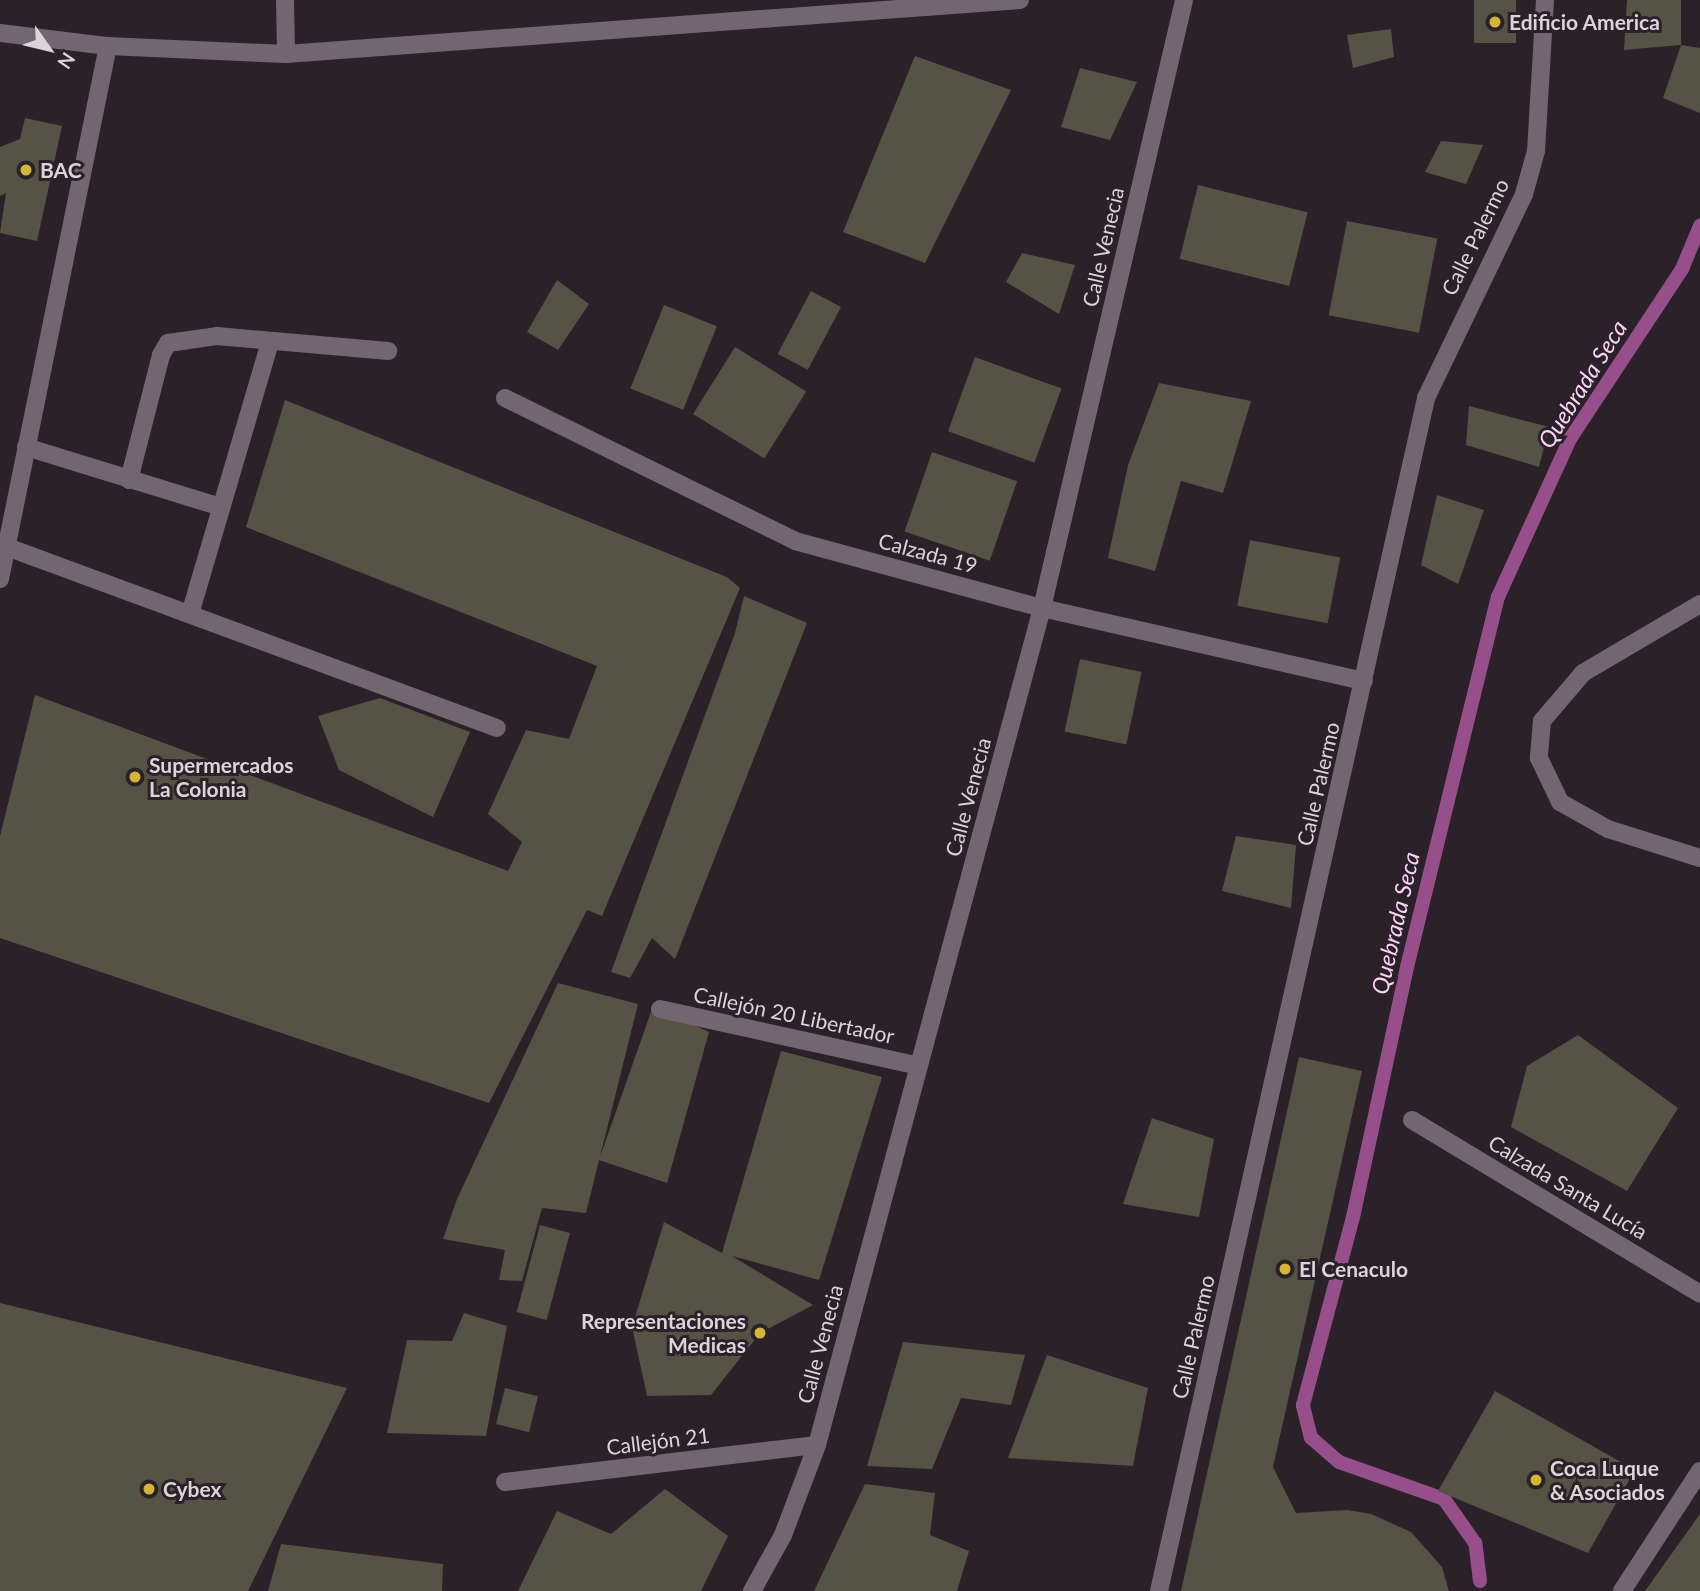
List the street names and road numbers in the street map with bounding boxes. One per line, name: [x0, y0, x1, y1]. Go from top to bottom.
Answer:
street label: Calle Palermo: [1436, 175, 1514, 299]
street label: Calle Venecia: [1077, 184, 1129, 310]
street label: Calzada 19: [876, 528, 980, 578]
street label: Calle Palermo: [1292, 720, 1344, 848]
street label: Calle Venecia: [940, 734, 996, 860]
street label: Callejón 20 Libertador: [691, 981, 897, 1049]
street label: Calzada Santa Lucía: [1484, 1130, 1652, 1244]
street label: Calle Palermo: [1167, 1273, 1219, 1401]
street label: Calle Venecia: [792, 1281, 848, 1407]
street label: Callejón 21: [605, 1422, 711, 1460]

